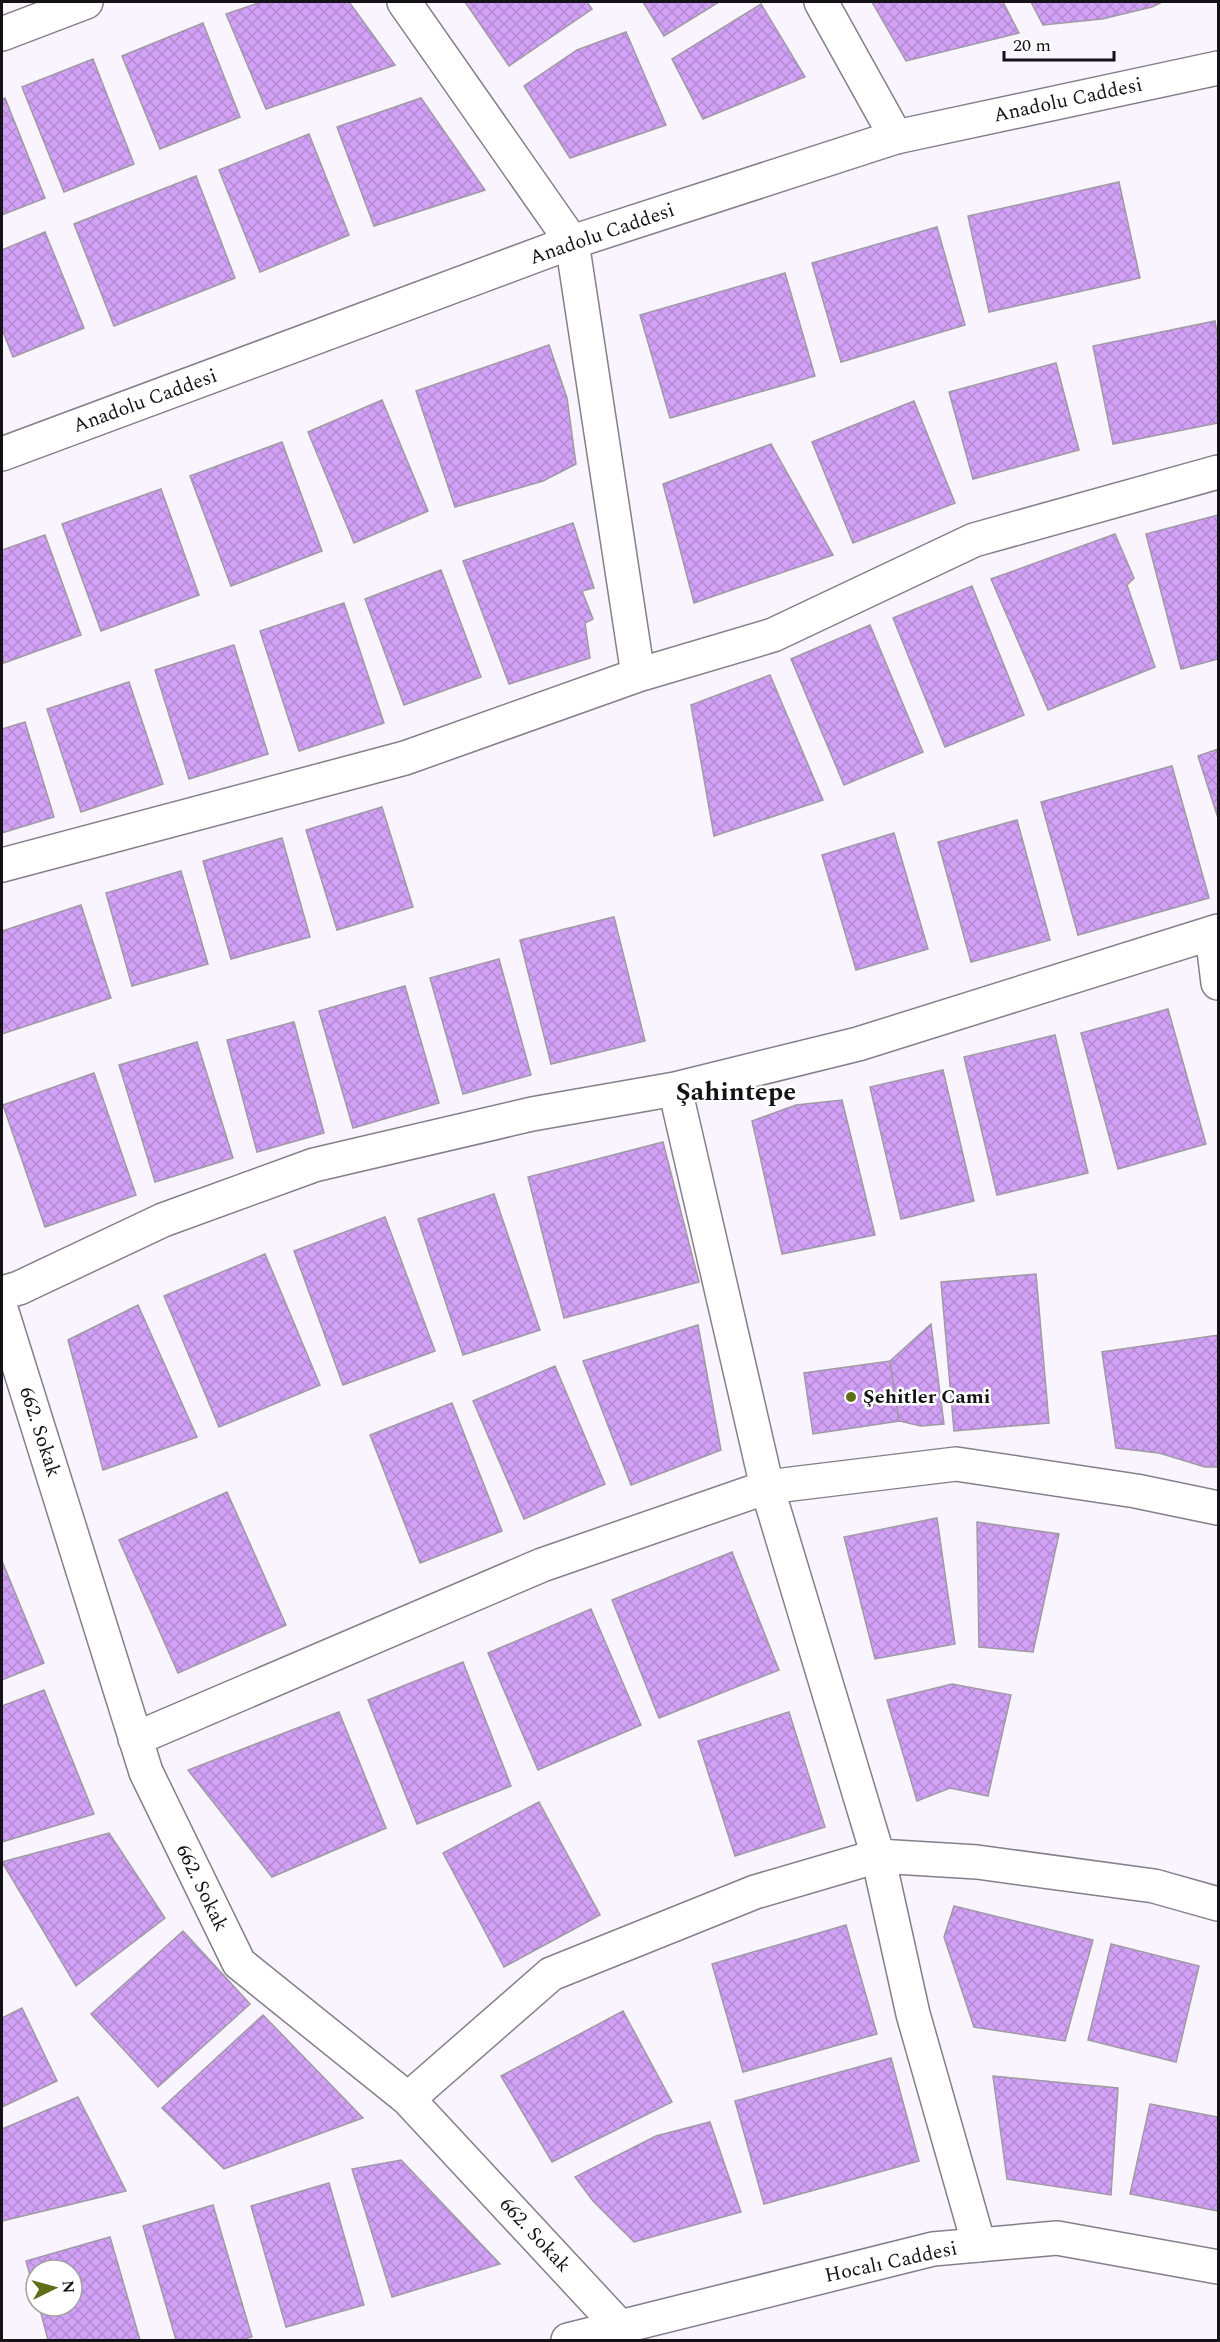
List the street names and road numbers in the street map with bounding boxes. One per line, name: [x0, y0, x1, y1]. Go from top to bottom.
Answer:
street label: Anadolu Caddesi: [991, 70, 1145, 130]
street label: Anadolu Caddesi: [525, 195, 679, 273]
street label: Anadolu Caddesi: [69, 361, 221, 441]
street label: 662. Sokak: [11, 1383, 69, 1481]
street label: 662. Sokak: [168, 1839, 236, 1937]
street label: 662. Sokak: [492, 2191, 578, 2279]
street label: Hocalı Caddesi: [822, 2233, 960, 2291]

